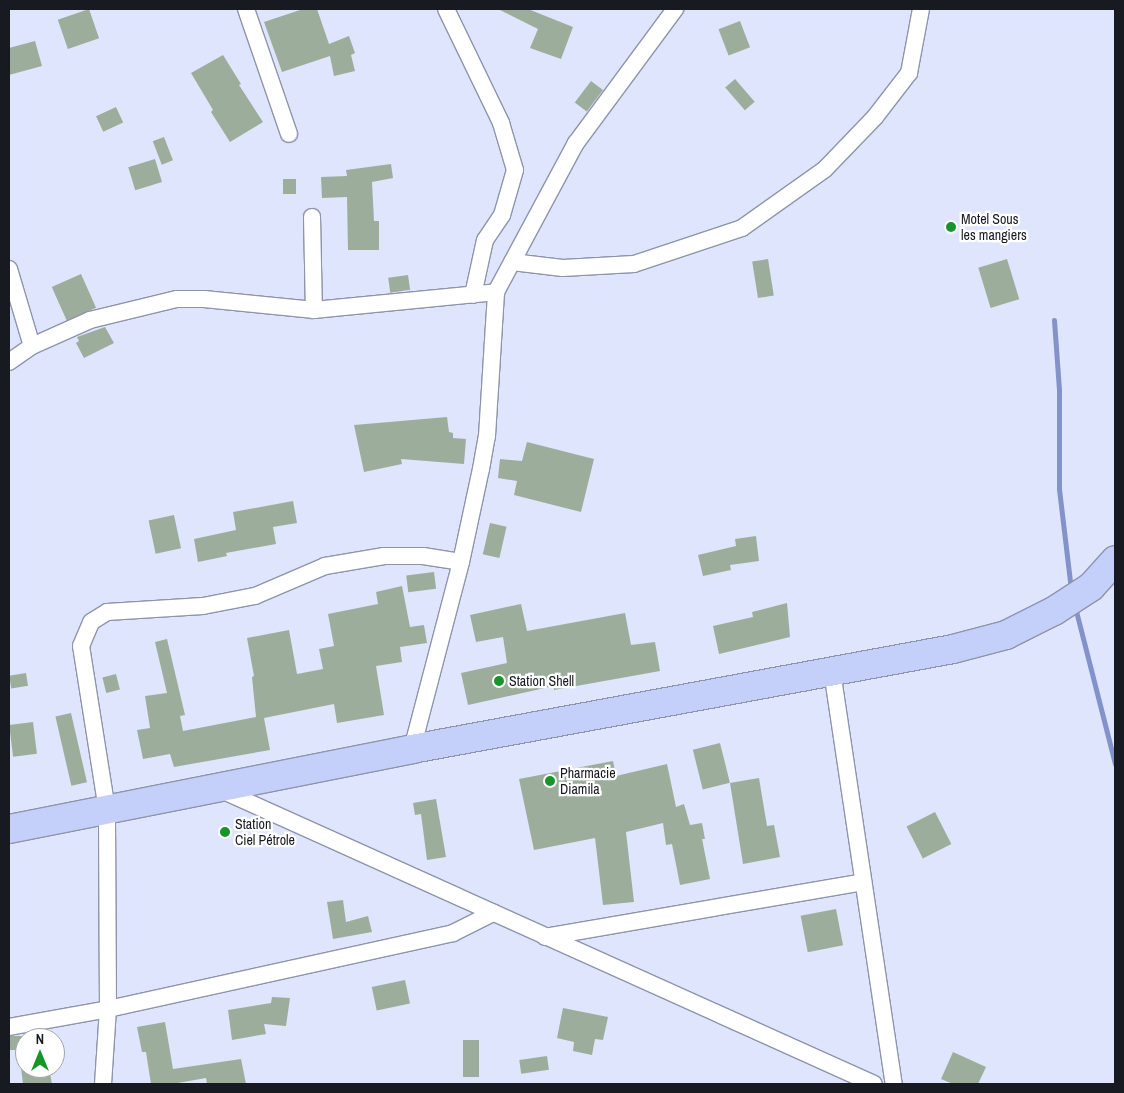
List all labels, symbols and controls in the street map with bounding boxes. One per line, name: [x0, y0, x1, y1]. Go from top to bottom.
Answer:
place label: Motel Sous les mangiers: [961, 211, 1027, 243]
marker: Motel Sous les mangiers: [945, 221, 957, 233]
place label: Station Shell: [509, 673, 574, 689]
marker: Station Shell: [493, 675, 505, 687]
place label: Pharmacie Diamila: [560, 765, 616, 798]
marker: Pharmacie Diamila: [544, 775, 556, 787]
place label: Station Ciel Pétrole: [235, 816, 295, 849]
marker: Station Ciel Pétrole: [219, 826, 231, 838]
north arrow: [15, 1028, 65, 1078]
text: N: [36, 1030, 44, 1048]

